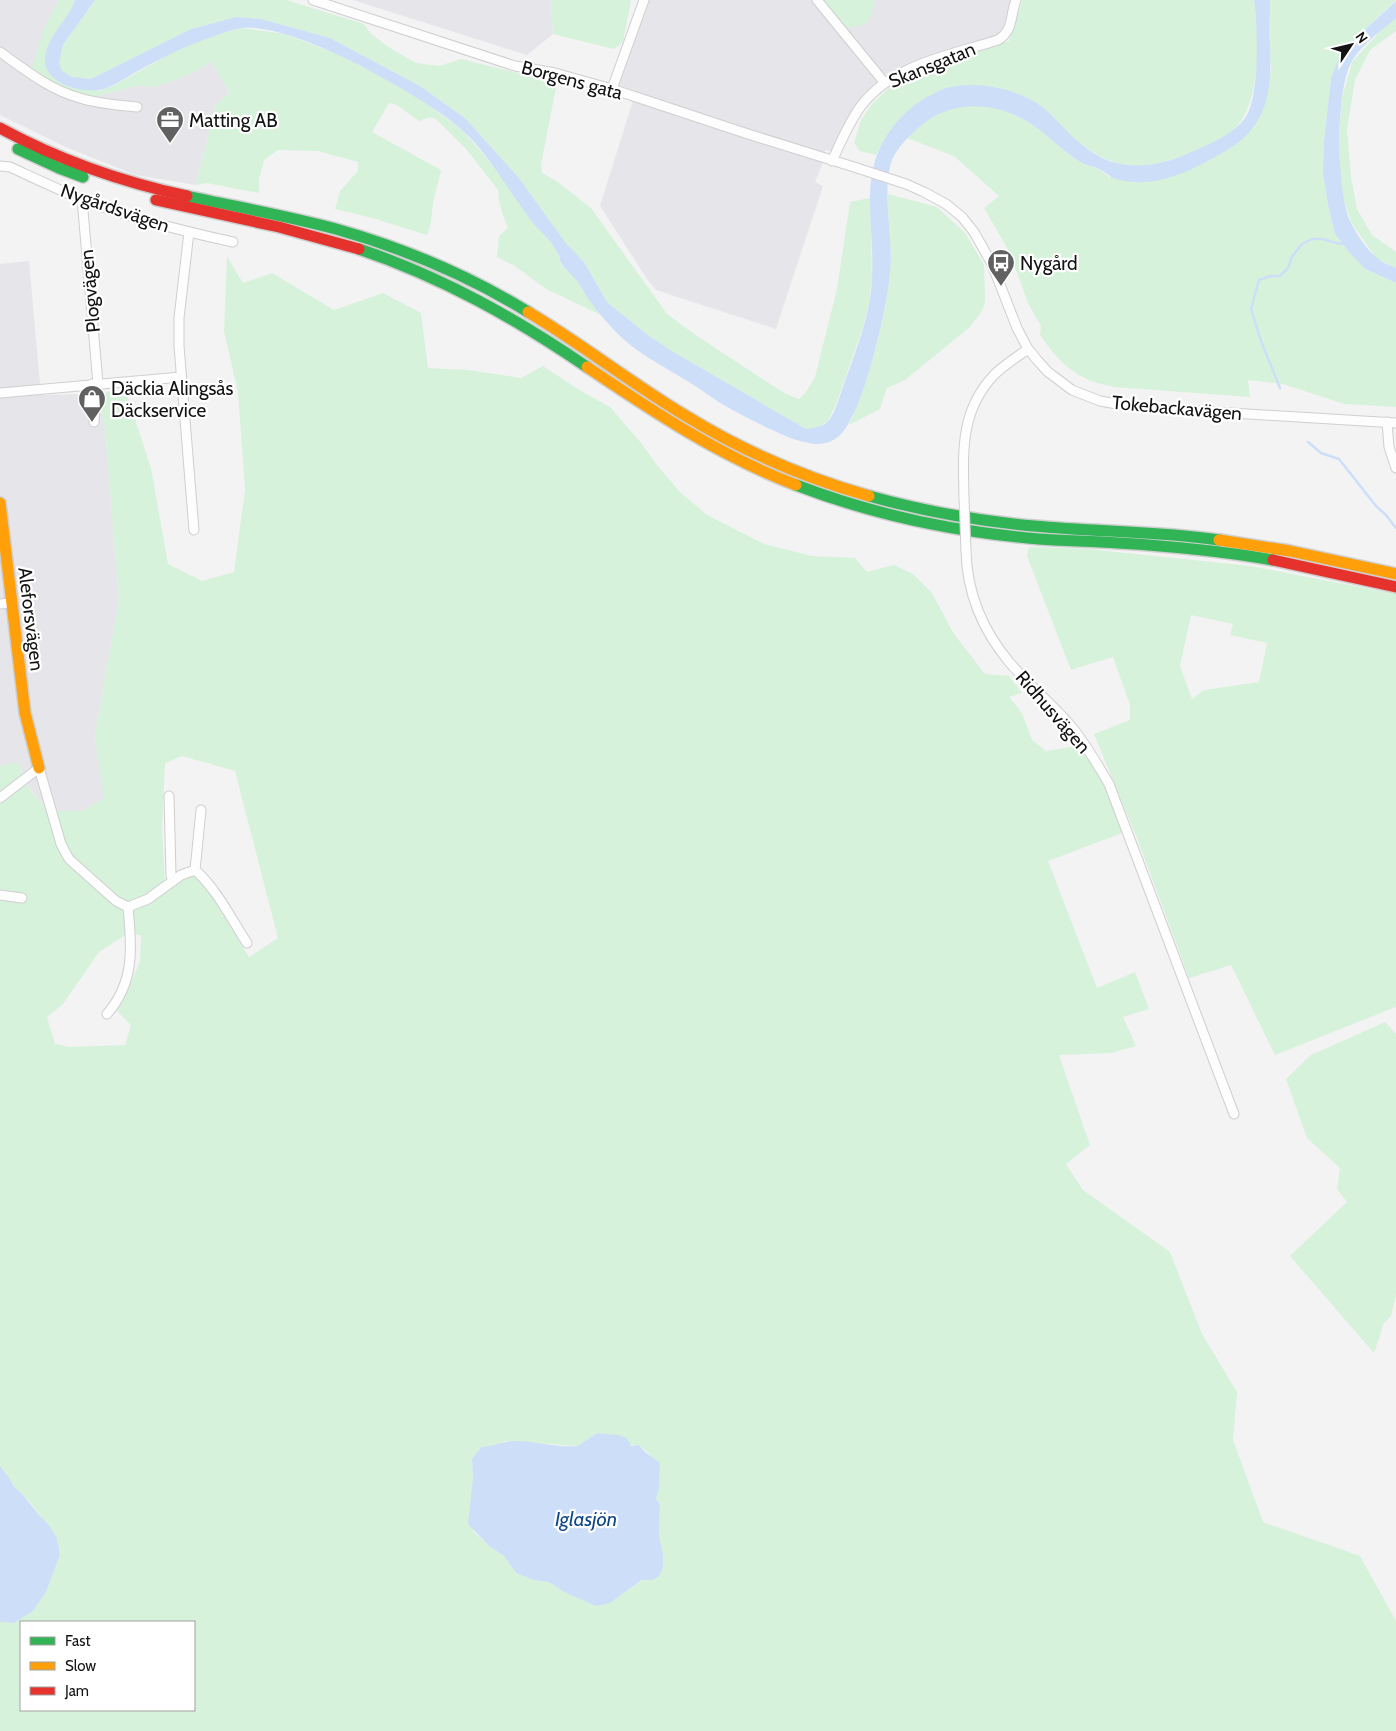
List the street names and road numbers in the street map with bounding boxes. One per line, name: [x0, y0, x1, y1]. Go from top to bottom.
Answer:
street label: Skansgatan: [885, 37, 979, 93]
street label: Borgens gata: [519, 55, 625, 105]
street label: Nygårdsvägen: [58, 179, 172, 237]
street label: Plogvägen: [75, 249, 105, 333]
street label: Tokebackavägen: [1111, 391, 1243, 425]
street label: Aleforsvägen: [13, 566, 49, 672]
street label: Ridhusvägen: [1011, 666, 1095, 758]

